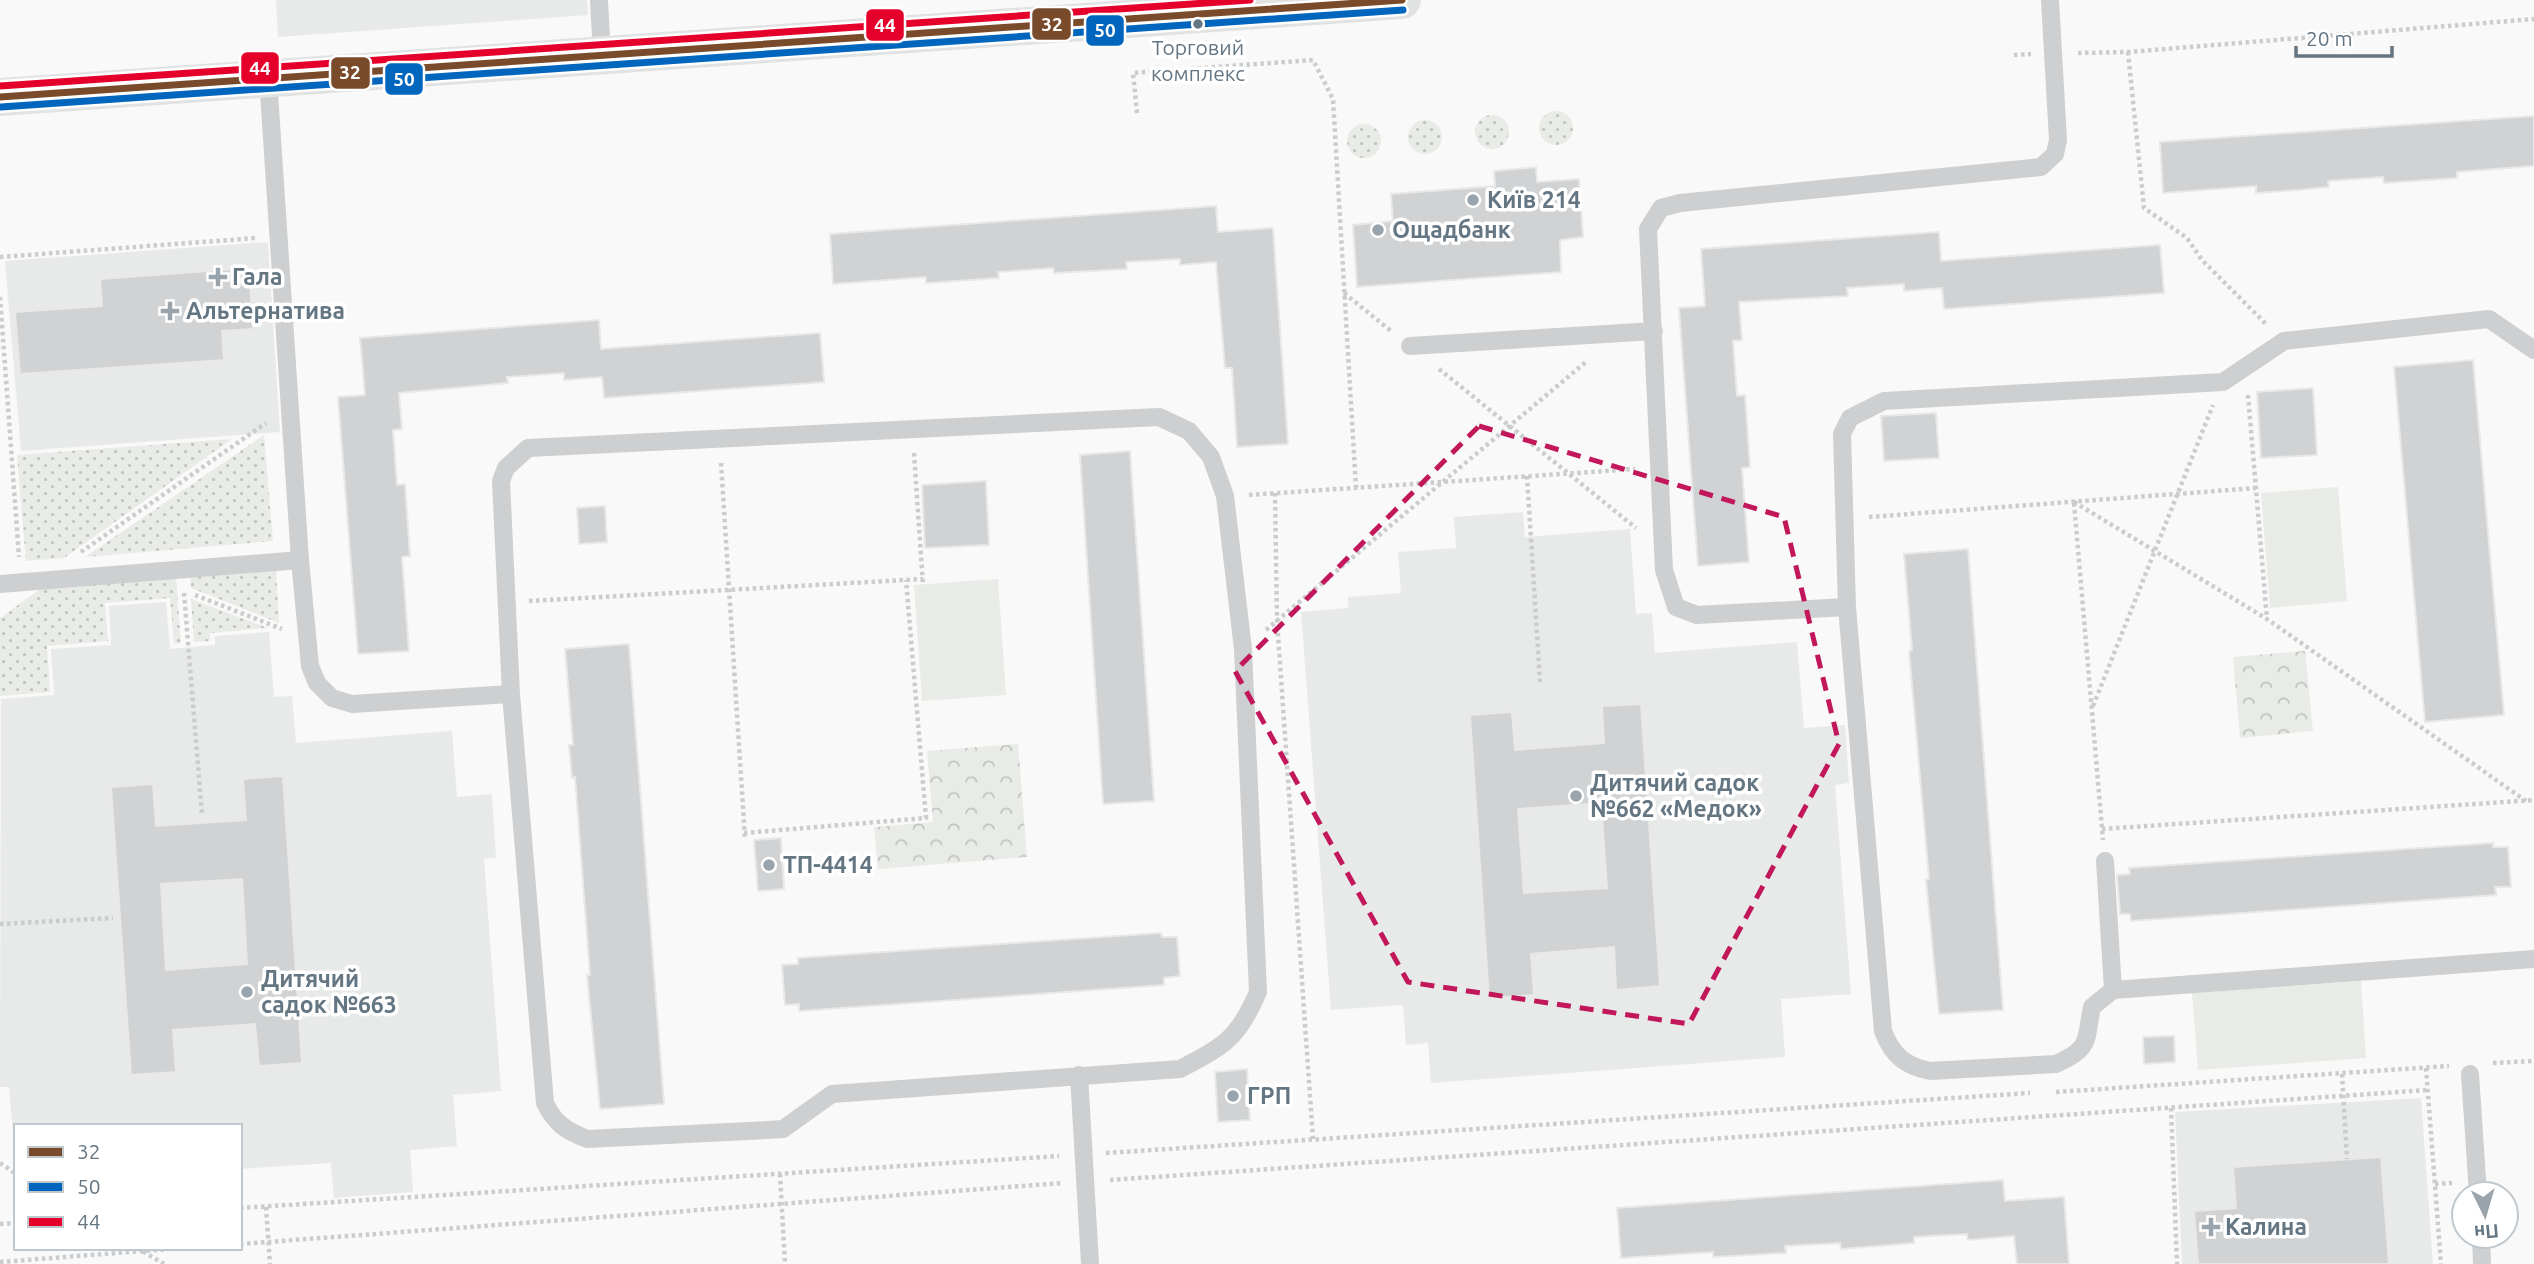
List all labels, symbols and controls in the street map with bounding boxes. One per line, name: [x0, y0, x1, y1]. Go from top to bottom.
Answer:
line badge: 32: [1031, 7, 1072, 41]
line badge: 44: [865, 8, 905, 42]
text: 32: [1041, 13, 1063, 35]
text: 44: [874, 14, 896, 36]
line badge: 50: [1085, 14, 1125, 47]
scale bar: [2296, 14, 2392, 58]
marker: Торговий комплекс: [1191, 17, 1205, 31]
text: 50: [1094, 19, 1116, 41]
text: 20 m: [2306, 26, 2353, 50]
place label: Торговий комплекс: [1151, 35, 1245, 85]
line badge: 44: [240, 51, 280, 85]
line badge: 32: [330, 56, 371, 90]
text: 44: [249, 57, 271, 79]
text: 32: [339, 61, 361, 83]
line badge: 50: [384, 62, 424, 96]
text: 50: [393, 68, 415, 90]
place label: Київ 214: [1487, 187, 1581, 212]
marker: Київ 214: [1465, 192, 1481, 208]
place label: Ощадбанк: [1392, 217, 1511, 242]
marker: Ощадбанк: [1370, 222, 1386, 238]
place label: Гала: [232, 264, 282, 289]
marker: Гала: [210, 269, 226, 285]
place label: Альтернатива: [186, 298, 345, 323]
marker: Альтернатива: [160, 301, 180, 321]
place label: Дитячий садок №662 «Медок»: [1590, 770, 1762, 821]
marker: Дитячий садок №662 «Медок»: [1568, 788, 1584, 804]
place label: ТП-4414: [783, 852, 873, 877]
marker: ТП-4414: [761, 857, 777, 873]
place label: Дитячий садок №663: [261, 966, 397, 1017]
marker: Дитячий садок №663: [239, 984, 255, 1000]
place label: ГРП: [1247, 1083, 1291, 1108]
marker: ГРП: [1225, 1088, 1241, 1104]
legend: [14, 1124, 242, 1250]
text: 32: [77, 1139, 101, 1163]
text: 50: [77, 1174, 101, 1198]
north arrow: [2450, 1180, 2520, 1250]
text: 44: [77, 1209, 101, 1233]
place label: Калина: [2225, 1214, 2307, 1239]
marker: Калина: [2203, 1219, 2219, 1235]
text: Пн: [2473, 1220, 2500, 1244]

